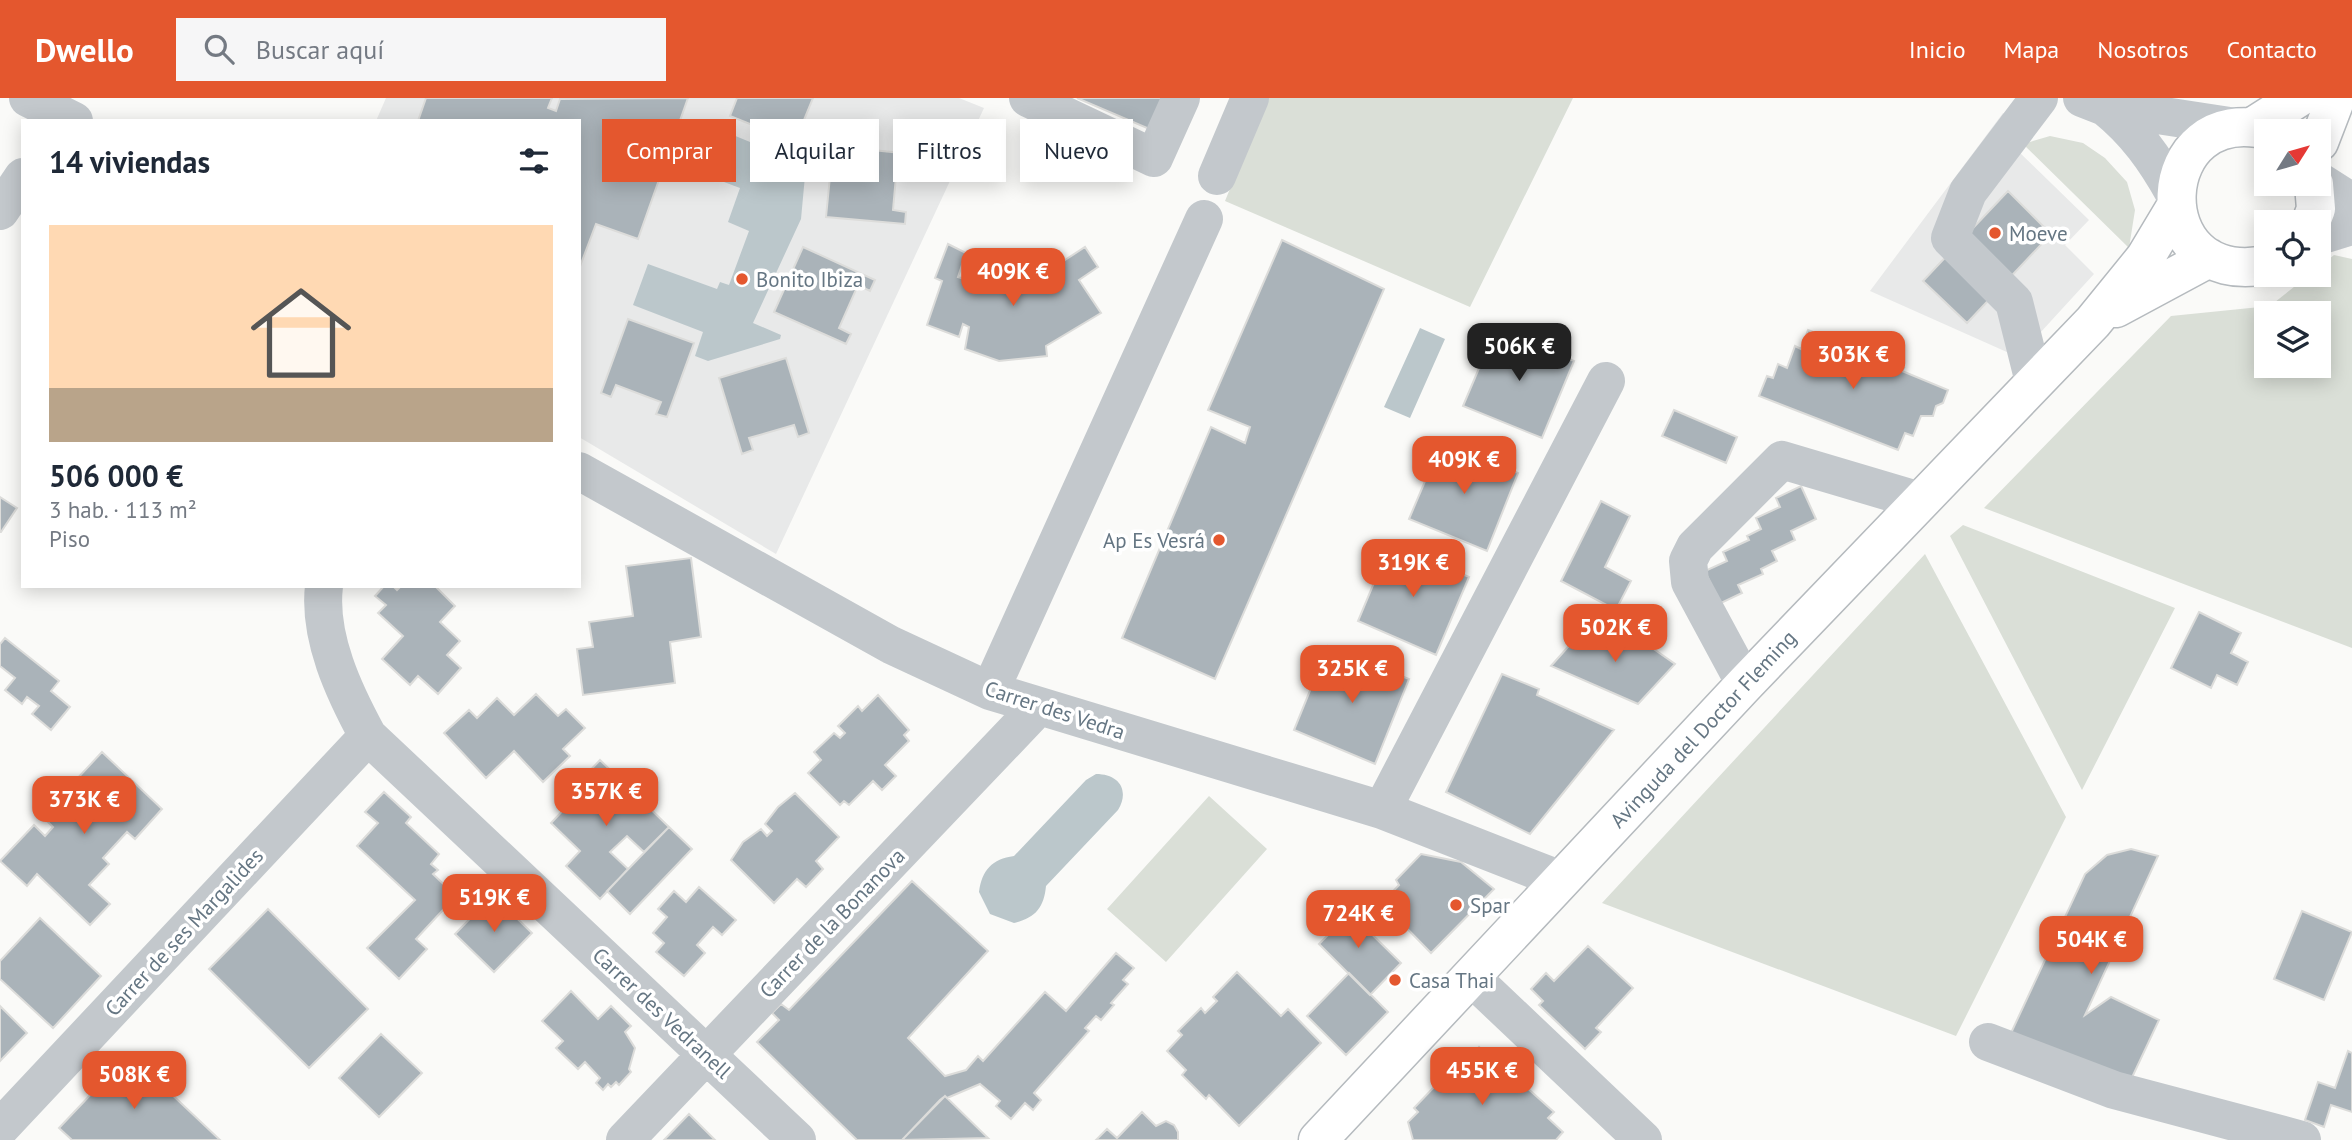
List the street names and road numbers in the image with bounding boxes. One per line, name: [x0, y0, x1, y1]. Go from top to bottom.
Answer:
street label: Avinguda del Doctor Fleming: [1604, 624, 1802, 834]
street label: Carrer des Vedra: [982, 675, 1128, 745]
street label: Carrer de ses Margalides: [99, 842, 269, 1022]
street label: Carrer de la Bonanova: [754, 842, 910, 1004]
street label: Carrer des Vedranell: [587, 942, 737, 1084]

